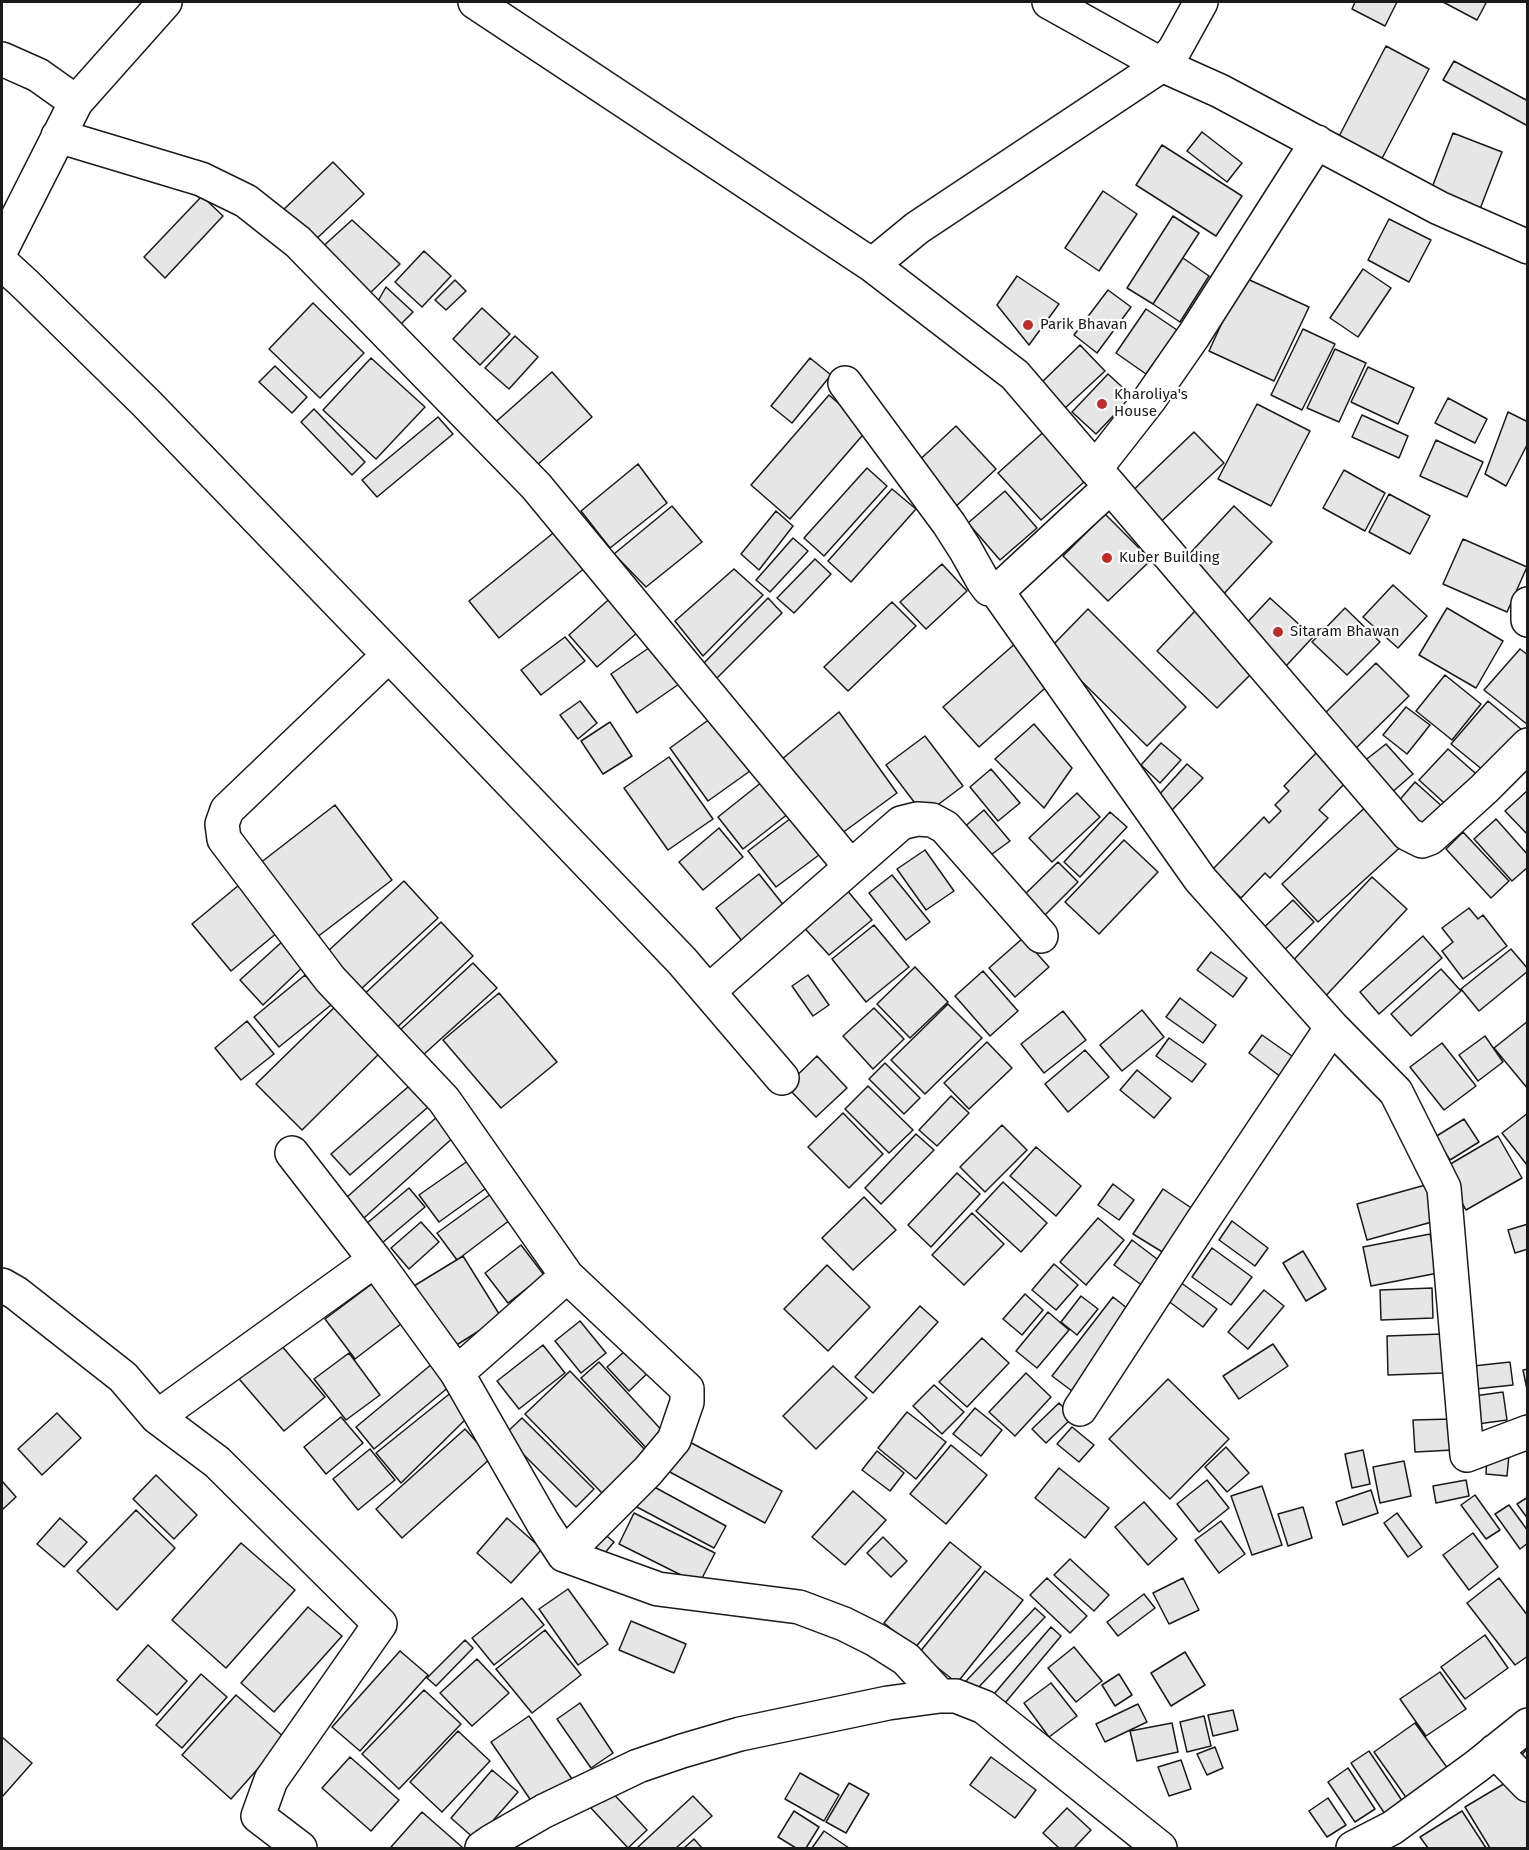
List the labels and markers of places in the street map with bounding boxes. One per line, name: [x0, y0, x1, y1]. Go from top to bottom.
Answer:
place label: Parik Bhavan: [1040, 316, 1128, 334]
marker: Parik Bhavan: [1021, 318, 1035, 332]
place label: Kharoliya's House: [1114, 386, 1188, 421]
marker: Kharoliya's House: [1095, 397, 1109, 411]
place label: Kuber Building: [1119, 549, 1219, 567]
marker: Kuber Building: [1100, 551, 1114, 565]
place label: Sitaram Bhawan: [1290, 623, 1400, 641]
marker: Sitaram Bhawan: [1271, 625, 1285, 639]

